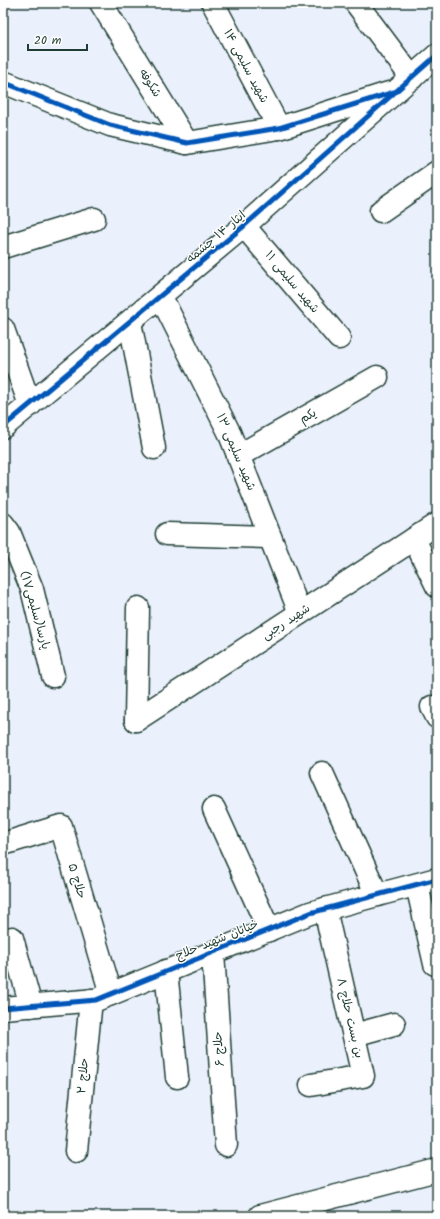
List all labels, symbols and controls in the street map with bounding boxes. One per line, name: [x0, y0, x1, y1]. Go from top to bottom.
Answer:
scale bar: [28, 26, 87, 52]
street label: شهید سلیمی ۱۴: [219, 26, 273, 106]
text: 20 m: [34, 31, 62, 50]
street label: شکوفه: [134, 65, 166, 101]
street label: ایثار ۱۴ چشمه: [182, 206, 250, 268]
street label: شهید سلیمی ۱۱: [260, 246, 324, 318]
street label: یکم: [296, 404, 320, 428]
street label: شهید سلیمی ۱۳: [211, 410, 261, 494]
street label: پارسا(سلیمی۱۷): [15, 568, 55, 652]
street label: شهید رجبی: [258, 599, 314, 645]
street label: حلاج ۵: [63, 861, 91, 901]
street label: خیابان شهید حلاج: [173, 915, 261, 965]
street label: بن بست حلاج ۸: [332, 976, 368, 1060]
street label: حلاج ۶: [208, 1031, 230, 1067]
street label: حلاج ۲: [72, 1057, 94, 1095]

